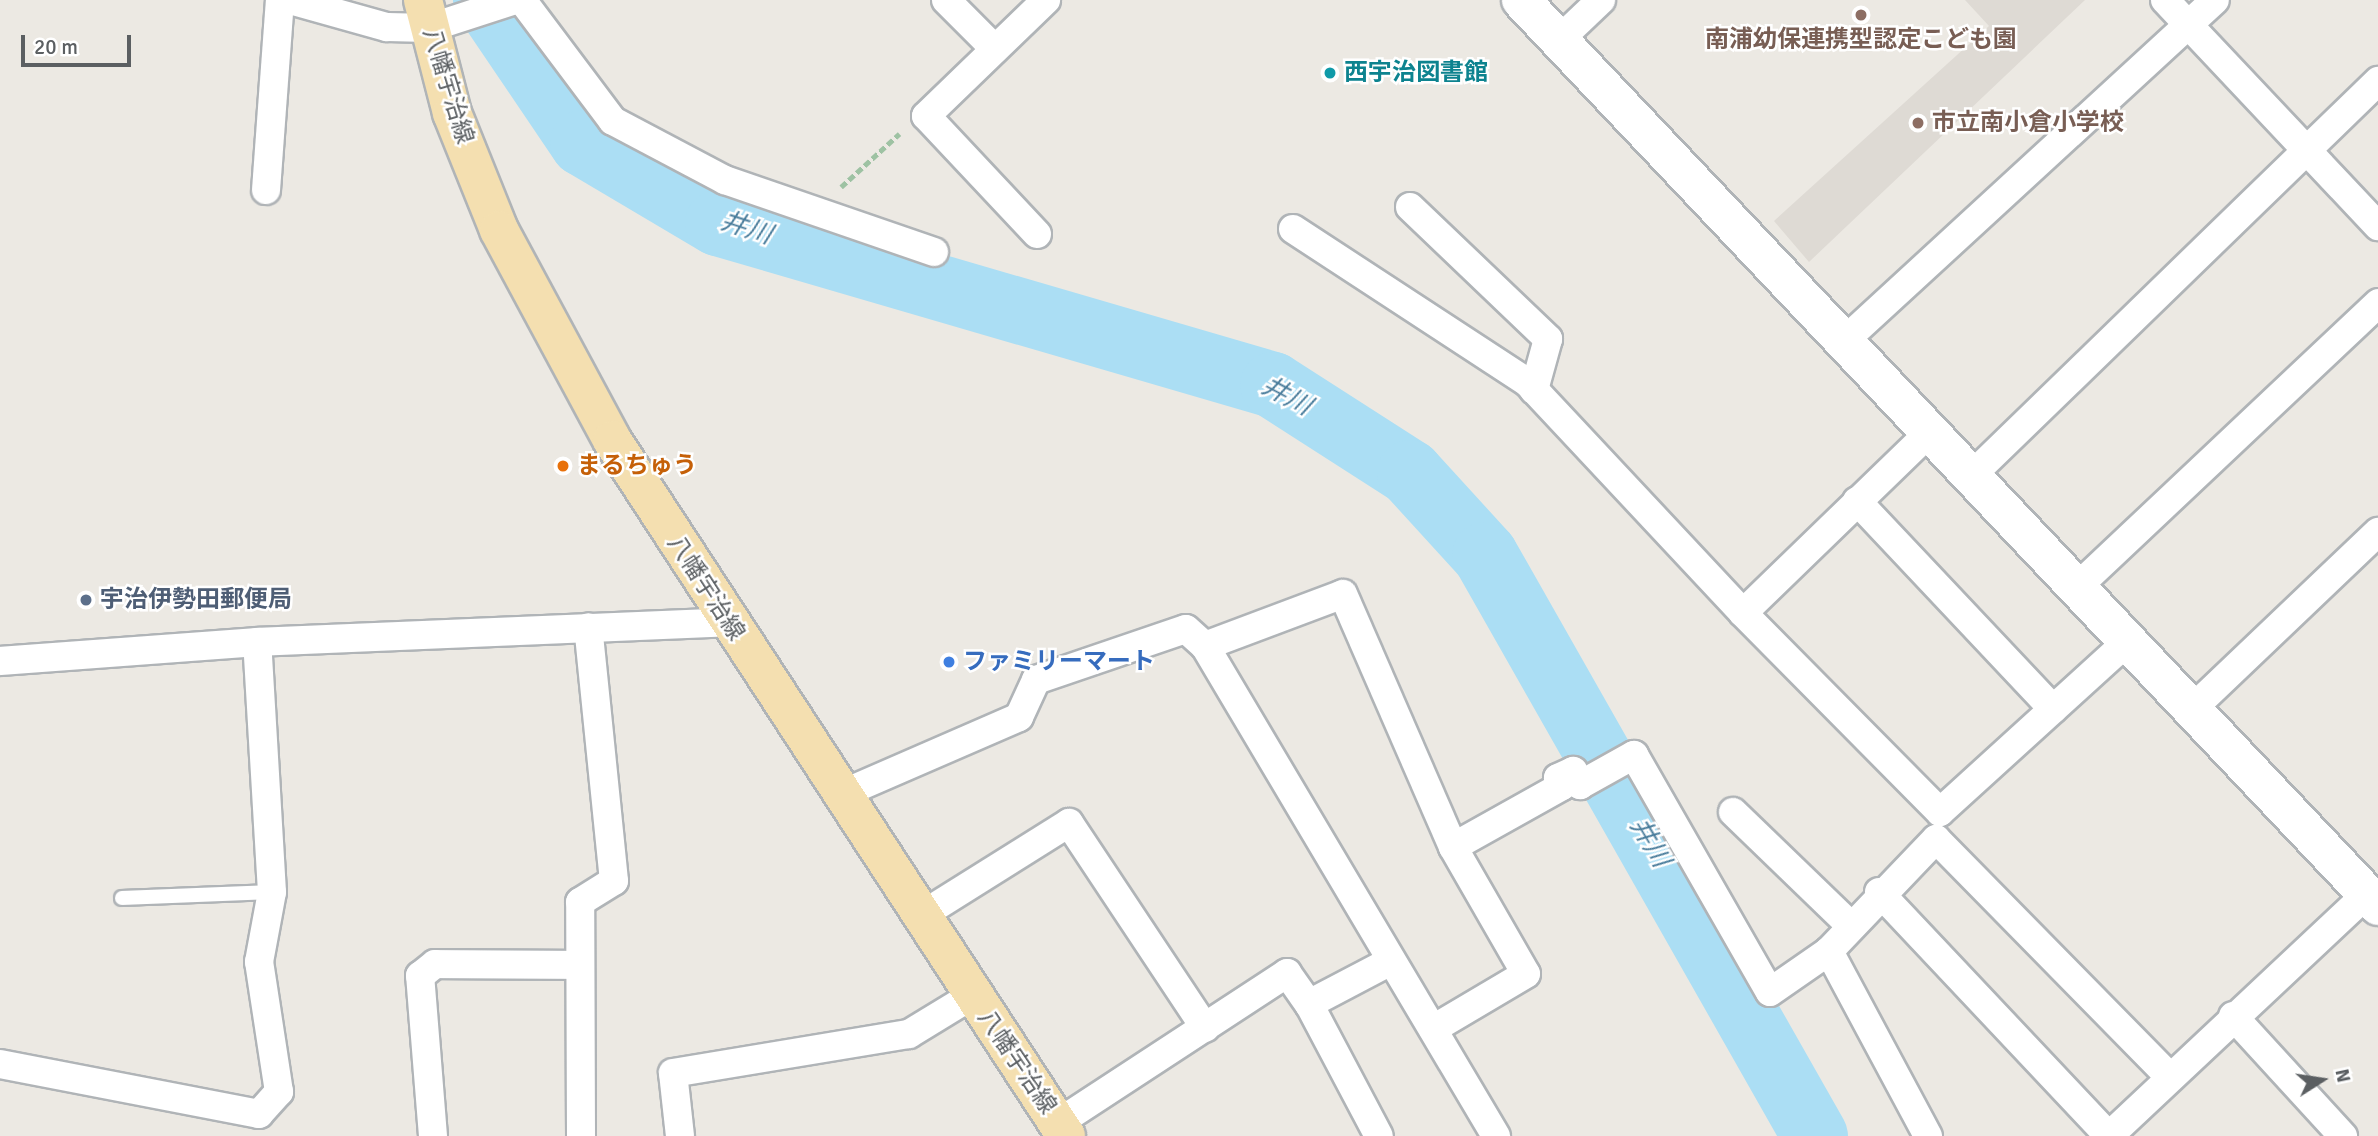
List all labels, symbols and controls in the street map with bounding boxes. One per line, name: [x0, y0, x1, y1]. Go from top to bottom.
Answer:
marker: 南浦幼保連携型認定こども園: [1853, 7, 1869, 23]
scale bar: [24, 21, 135, 65]
street label: 八幡宇治線: [417, 24, 479, 148]
place label: 南浦幼保連携型認定こども園: [1705, 26, 2017, 54]
text: 20 m: [34, 34, 78, 60]
place label: 西宇治図書館: [1344, 59, 1488, 87]
marker: 西宇治図書館: [1322, 65, 1338, 81]
place label: 市立南小倉小学校: [1932, 109, 2124, 137]
marker: 市立南小倉小学校: [1910, 115, 1926, 131]
water label: 井川: [716, 206, 776, 252]
water label: 井川: [1256, 371, 1316, 423]
place label: まるちゅう: [577, 452, 697, 480]
marker: まるちゅう: [555, 458, 571, 474]
street label: 八幡宇治線: [661, 530, 751, 646]
place label: 宇治伊勢田郵便局: [100, 586, 292, 614]
marker: 宇治伊勢田郵便局: [78, 592, 94, 608]
place label: ファミリーマート: [963, 648, 1155, 676]
marker: ファミリーマート: [941, 654, 957, 670]
water label: 井川: [1622, 813, 1676, 873]
street label: 八幡宇治線: [972, 1004, 1062, 1120]
north arrow: [2287, 1045, 2357, 1115]
text: N: [2329, 1067, 2356, 1085]

